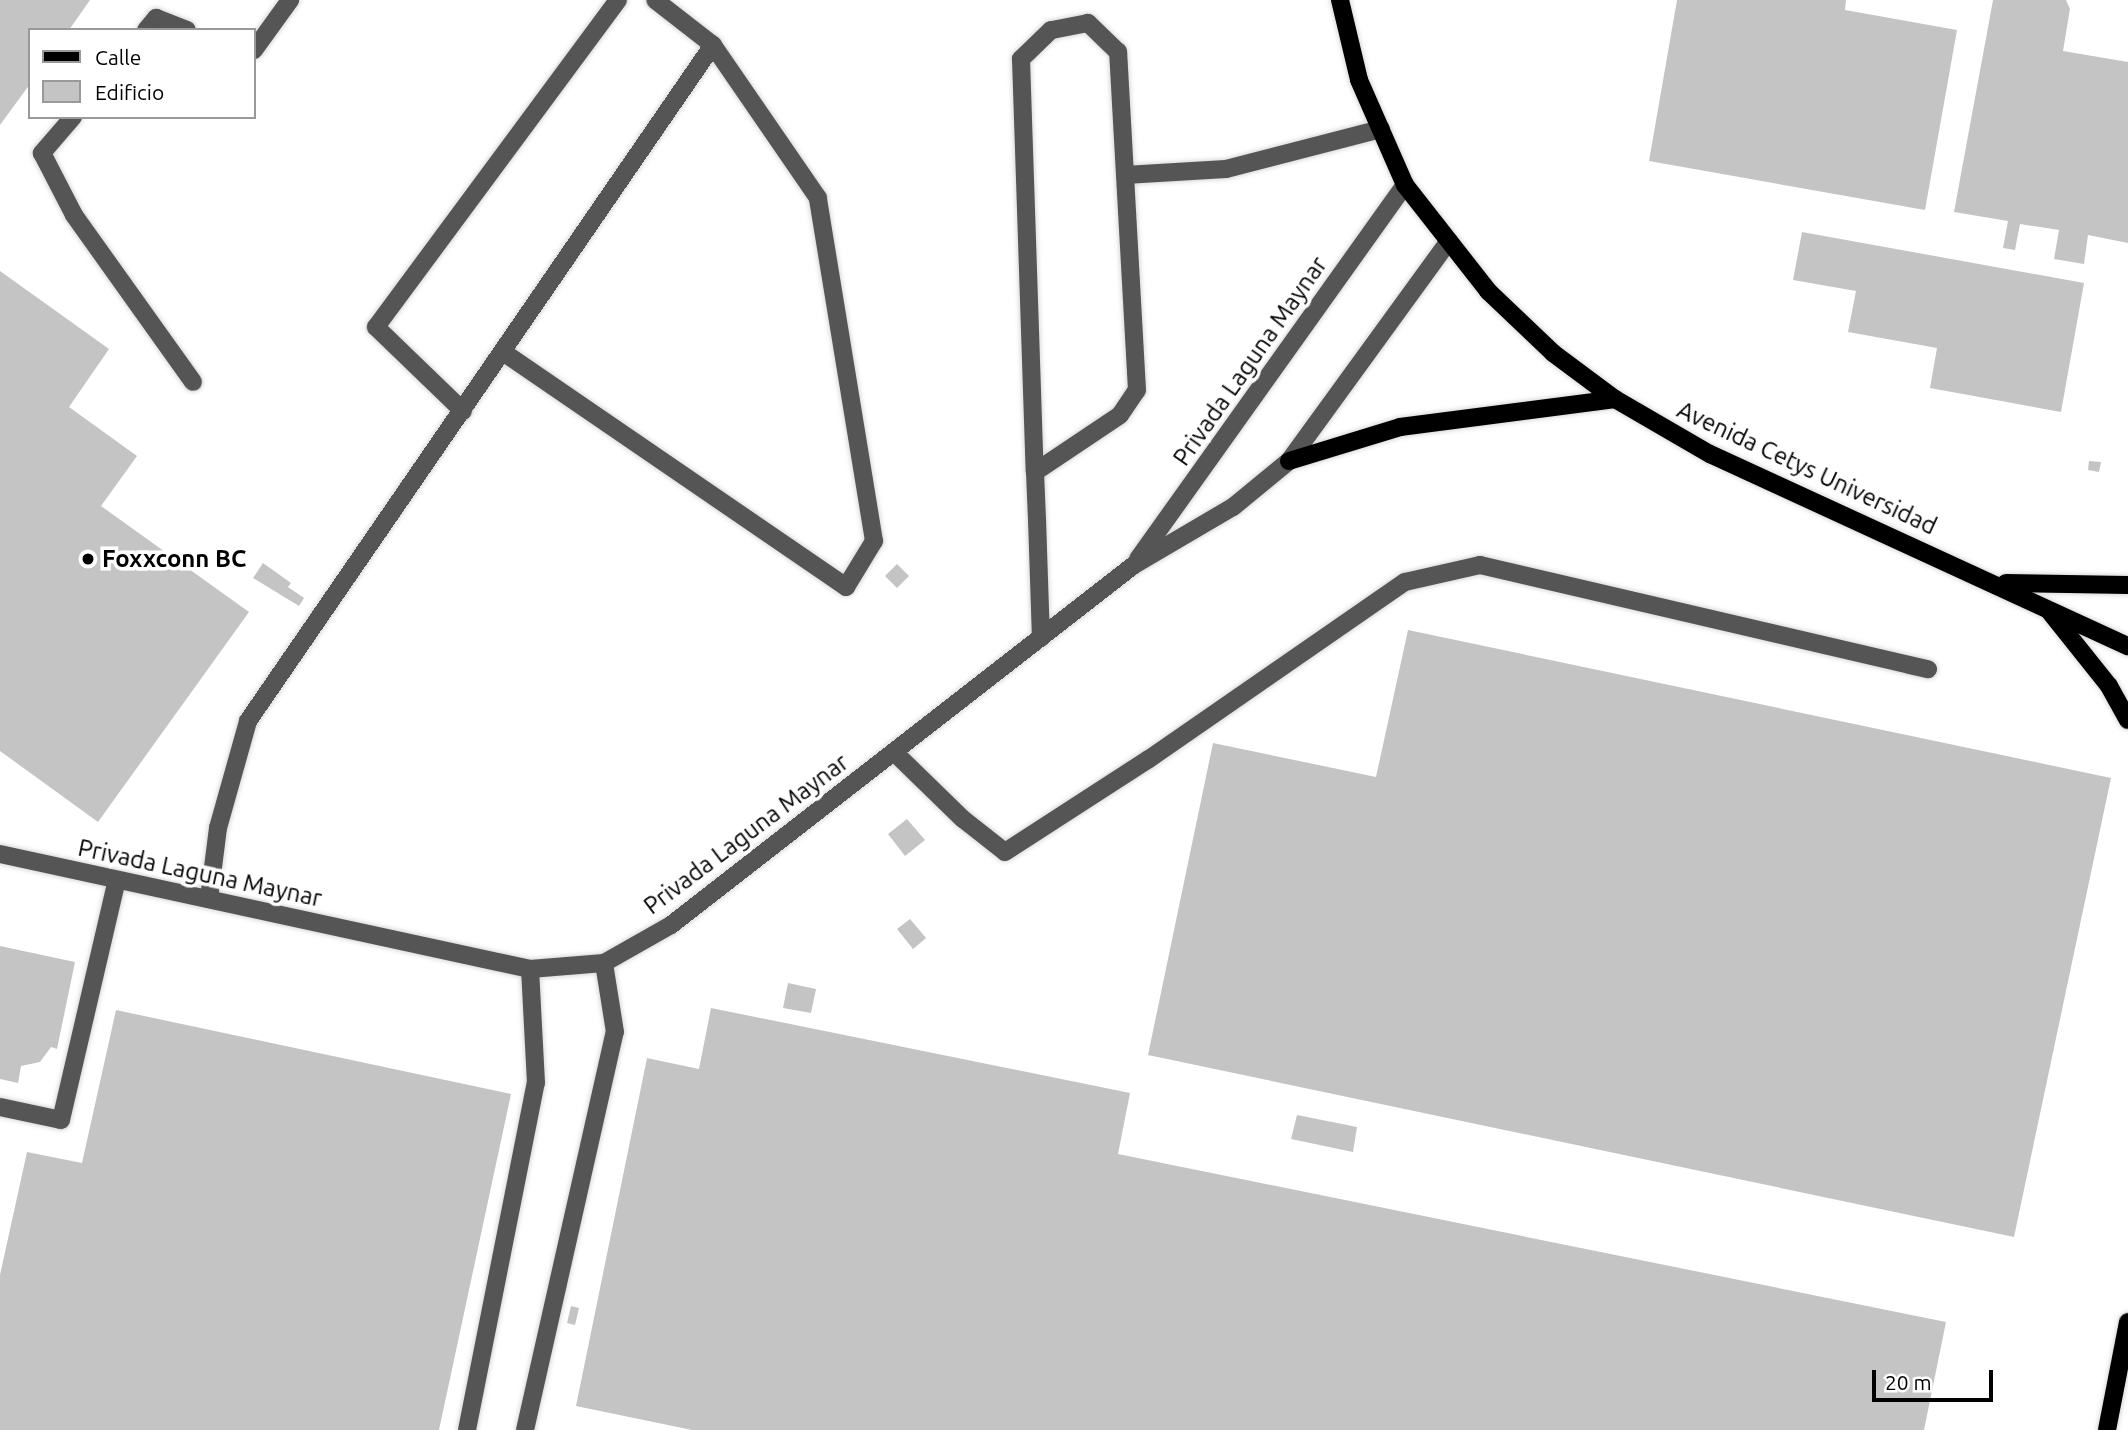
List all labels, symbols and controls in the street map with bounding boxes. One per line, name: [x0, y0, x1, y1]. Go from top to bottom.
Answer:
legend: [28, 28, 256, 119]
text: Calle: [95, 45, 141, 69]
text: Edificio: [95, 80, 164, 104]
street label: Privada Laguna Maynar: [1167, 251, 1333, 471]
street label: Avenida Cetys Universidad: [1673, 395, 1941, 541]
place label: Foxxconn BC: [102, 545, 246, 573]
marker: Foxxconn BC: [80, 551, 96, 567]
street label: Privada Laguna Maynar: [638, 748, 854, 920]
street label: Privada Laguna Maynar: [75, 833, 325, 913]
scale bar: [1876, 1356, 1997, 1400]
text: 20 m: [1885, 1370, 1932, 1394]

